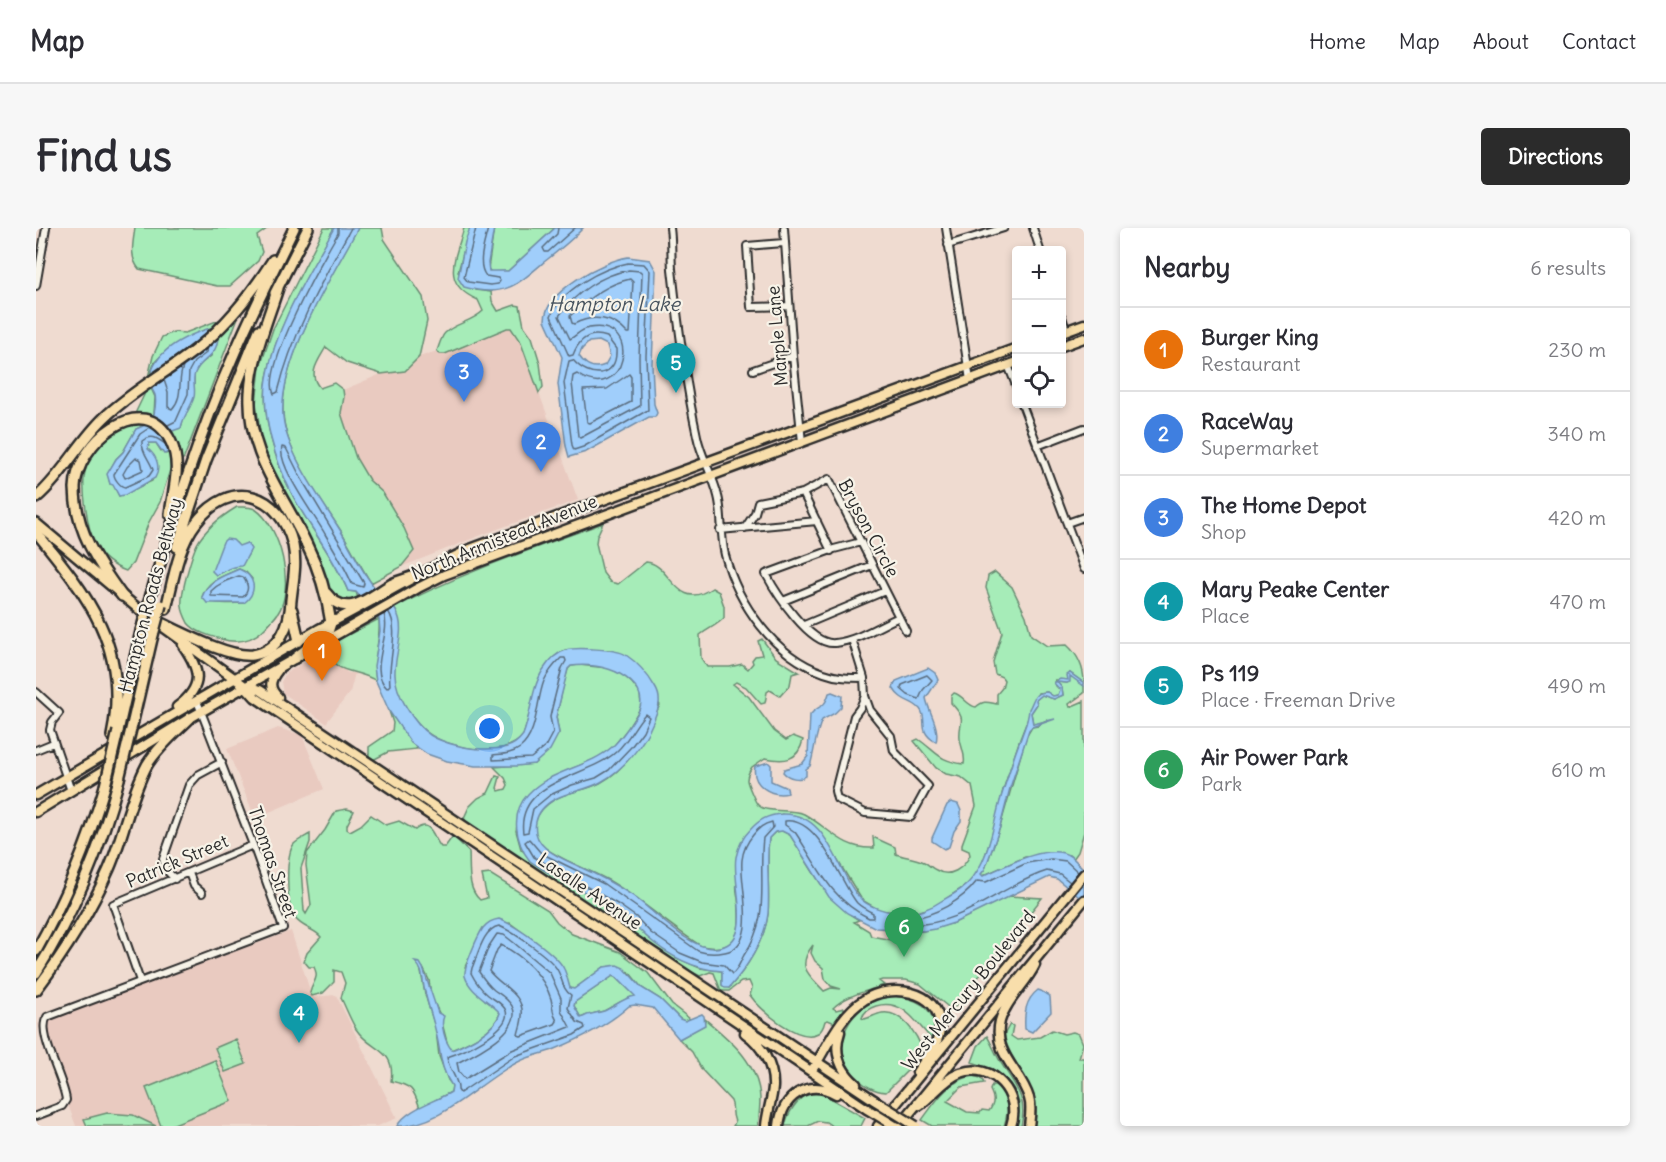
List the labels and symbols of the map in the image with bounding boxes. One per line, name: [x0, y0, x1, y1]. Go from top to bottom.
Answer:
street label: Marple Lane: [761, 285, 793, 387]
water label: Hampton Lake: [548, 291, 681, 316]
pin: 5: [656, 344, 696, 393]
pin: 3: [444, 352, 484, 402]
pin: 2: [522, 422, 560, 472]
street label: Bryson Circle: [833, 475, 905, 581]
street label: North Armistead Avenue: [408, 489, 600, 585]
street label: Hampton Roads Beltway: [113, 495, 187, 695]
pin: 1: [302, 632, 342, 681]
your location: [475, 714, 504, 743]
street label: Thomas Street: [243, 803, 303, 921]
street label: Patrick Street: [122, 829, 232, 893]
street label: Lasalle Avenue: [533, 848, 647, 934]
street label: West Mercury Boulevard: [896, 905, 1040, 1075]
pin: 6: [884, 908, 924, 957]
pin: 4: [280, 994, 318, 1043]

